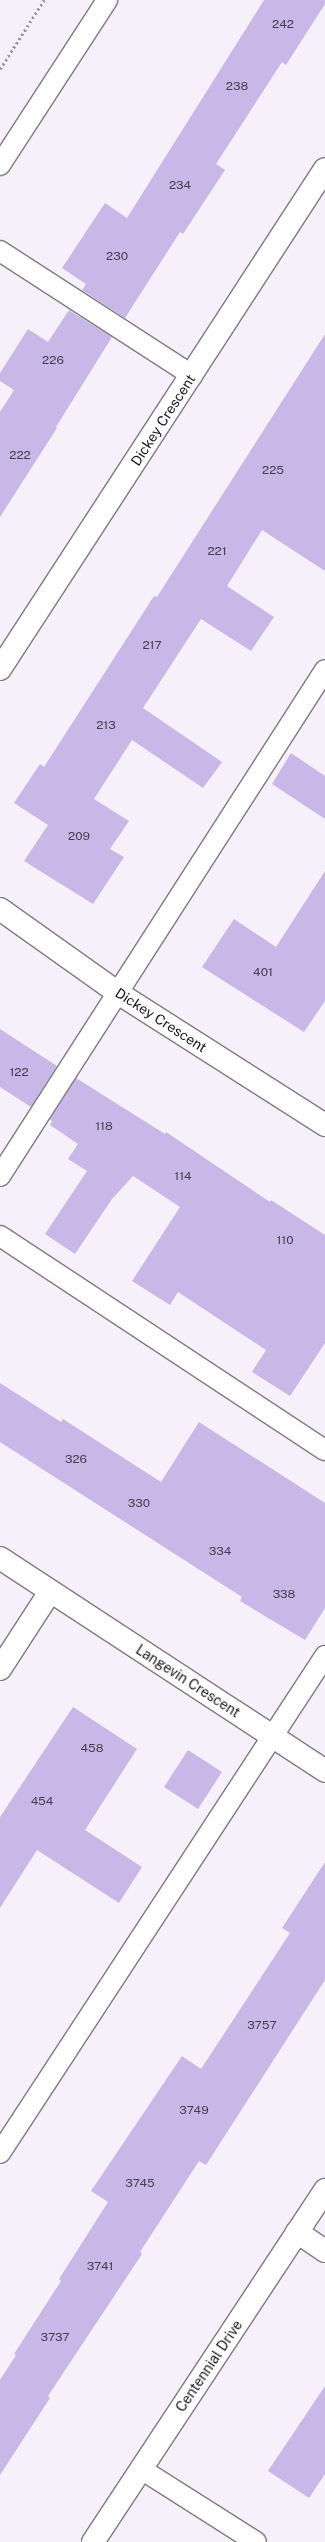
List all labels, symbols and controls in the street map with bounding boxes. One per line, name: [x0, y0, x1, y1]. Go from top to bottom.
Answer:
house number: 242: [272, 18, 294, 32]
house number: 238: [226, 80, 248, 94]
house number: 234: [169, 179, 191, 193]
house number: 230: [106, 250, 128, 264]
house number: 226: [42, 354, 64, 368]
street label: Dickey Crescent: [127, 371, 199, 469]
house number: 222: [9, 449, 31, 463]
house number: 225: [262, 464, 284, 478]
house number: 221: [207, 545, 227, 559]
house number: 217: [142, 639, 162, 653]
house number: 213: [96, 719, 116, 733]
house number: 209: [68, 830, 90, 844]
house number: 401: [253, 966, 273, 980]
street label: Dickey Crescent: [112, 984, 210, 1056]
house number: 122: [9, 1066, 29, 1080]
house number: 118: [95, 1120, 113, 1134]
house number: 114: [174, 1170, 192, 1184]
house number: 110: [276, 1234, 294, 1248]
house number: 326: [65, 1453, 87, 1467]
house number: 330: [128, 1497, 150, 1511]
house number: 334: [209, 1545, 231, 1559]
house number: 338: [273, 1588, 295, 1602]
street label: Langevin Crescent: [133, 1641, 243, 1721]
house number: 458: [81, 1742, 103, 1756]
house number: 454: [31, 1795, 53, 1809]
house number: 3757: [247, 2019, 277, 2033]
house number: 3749: [179, 2104, 209, 2118]
house number: 3745: [125, 2177, 155, 2191]
house number: 3741: [87, 2260, 113, 2274]
street label: Centennial Drive: [172, 2317, 246, 2415]
house number: 3737: [41, 2331, 69, 2345]

